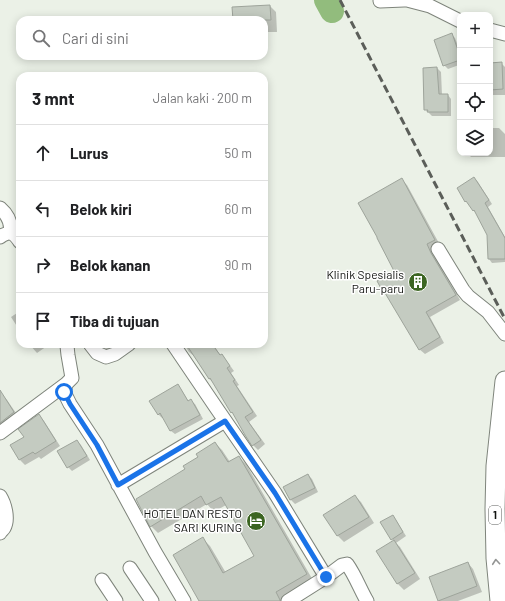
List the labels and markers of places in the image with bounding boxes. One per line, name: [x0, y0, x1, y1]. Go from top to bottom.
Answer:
place label: Klinik Spesialis Paru-paru: [327, 267, 404, 295]
building icon: Klinik Spesialis Paru-paru: [407, 271, 429, 293]
place label: HOTEL DAN RESTO SARI KURING: [143, 506, 242, 534]
hotel icon: HOTEL DAN RESTO SARI KURING: [245, 510, 267, 532]

